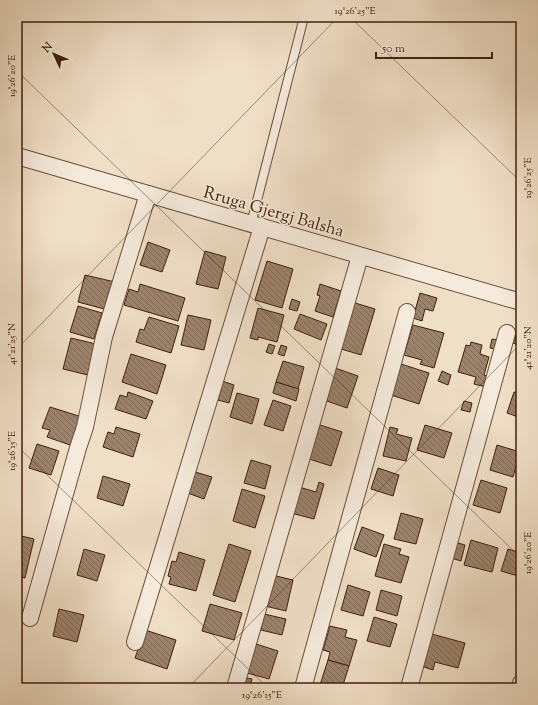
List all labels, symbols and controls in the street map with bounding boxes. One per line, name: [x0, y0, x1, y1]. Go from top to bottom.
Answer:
text: 19°26'25"E: [334, 4, 376, 19]
north arrow: [34, 34, 74, 74]
scale bar: [376, 34, 492, 60]
text: N: [38, 39, 56, 57]
text: 50 m: [381, 40, 405, 58]
text: 19°26'20"E: [5, 55, 20, 97]
text: 19°26'25"E: [521, 157, 536, 199]
street label: Rruga Gjergj Balsha: [200, 181, 347, 245]
text: 41°21'25"N: [5, 323, 20, 365]
text: 41°21'20"N: [521, 326, 536, 370]
text: 19°26'15"E: [5, 431, 20, 471]
text: 19°26'20"E: [521, 532, 536, 574]
text: 19°26'15"E: [242, 688, 282, 703]

